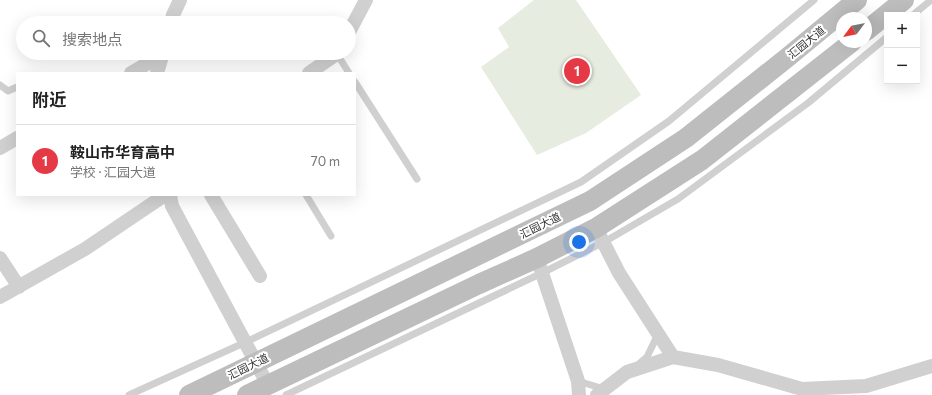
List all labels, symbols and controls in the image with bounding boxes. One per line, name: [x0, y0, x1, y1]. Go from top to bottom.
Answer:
north arrow: [836, 12, 872, 48]
map controls: [884, 12, 920, 84]
button: +: [884, 12, 920, 48]
search box: [16, 16, 356, 60]
street label: 汇园大道: [785, 23, 827, 61]
icon: search: [30, 27, 52, 49]
text: 搜索地点: [62, 30, 122, 48]
button: −: [884, 48, 920, 84]
pin: 1: [564, 56, 590, 86]
text: 附近: [32, 89, 66, 110]
text: 鞍山市华育高中: [70, 143, 175, 161]
text: 1: [42, 153, 48, 169]
text: 70 m: [311, 153, 340, 169]
text: 学校 · 汇园大道: [70, 164, 156, 180]
street label: 汇园大道: [517, 210, 563, 240]
your location: [569, 232, 589, 252]
street label: 汇园大道: [225, 351, 271, 381]

